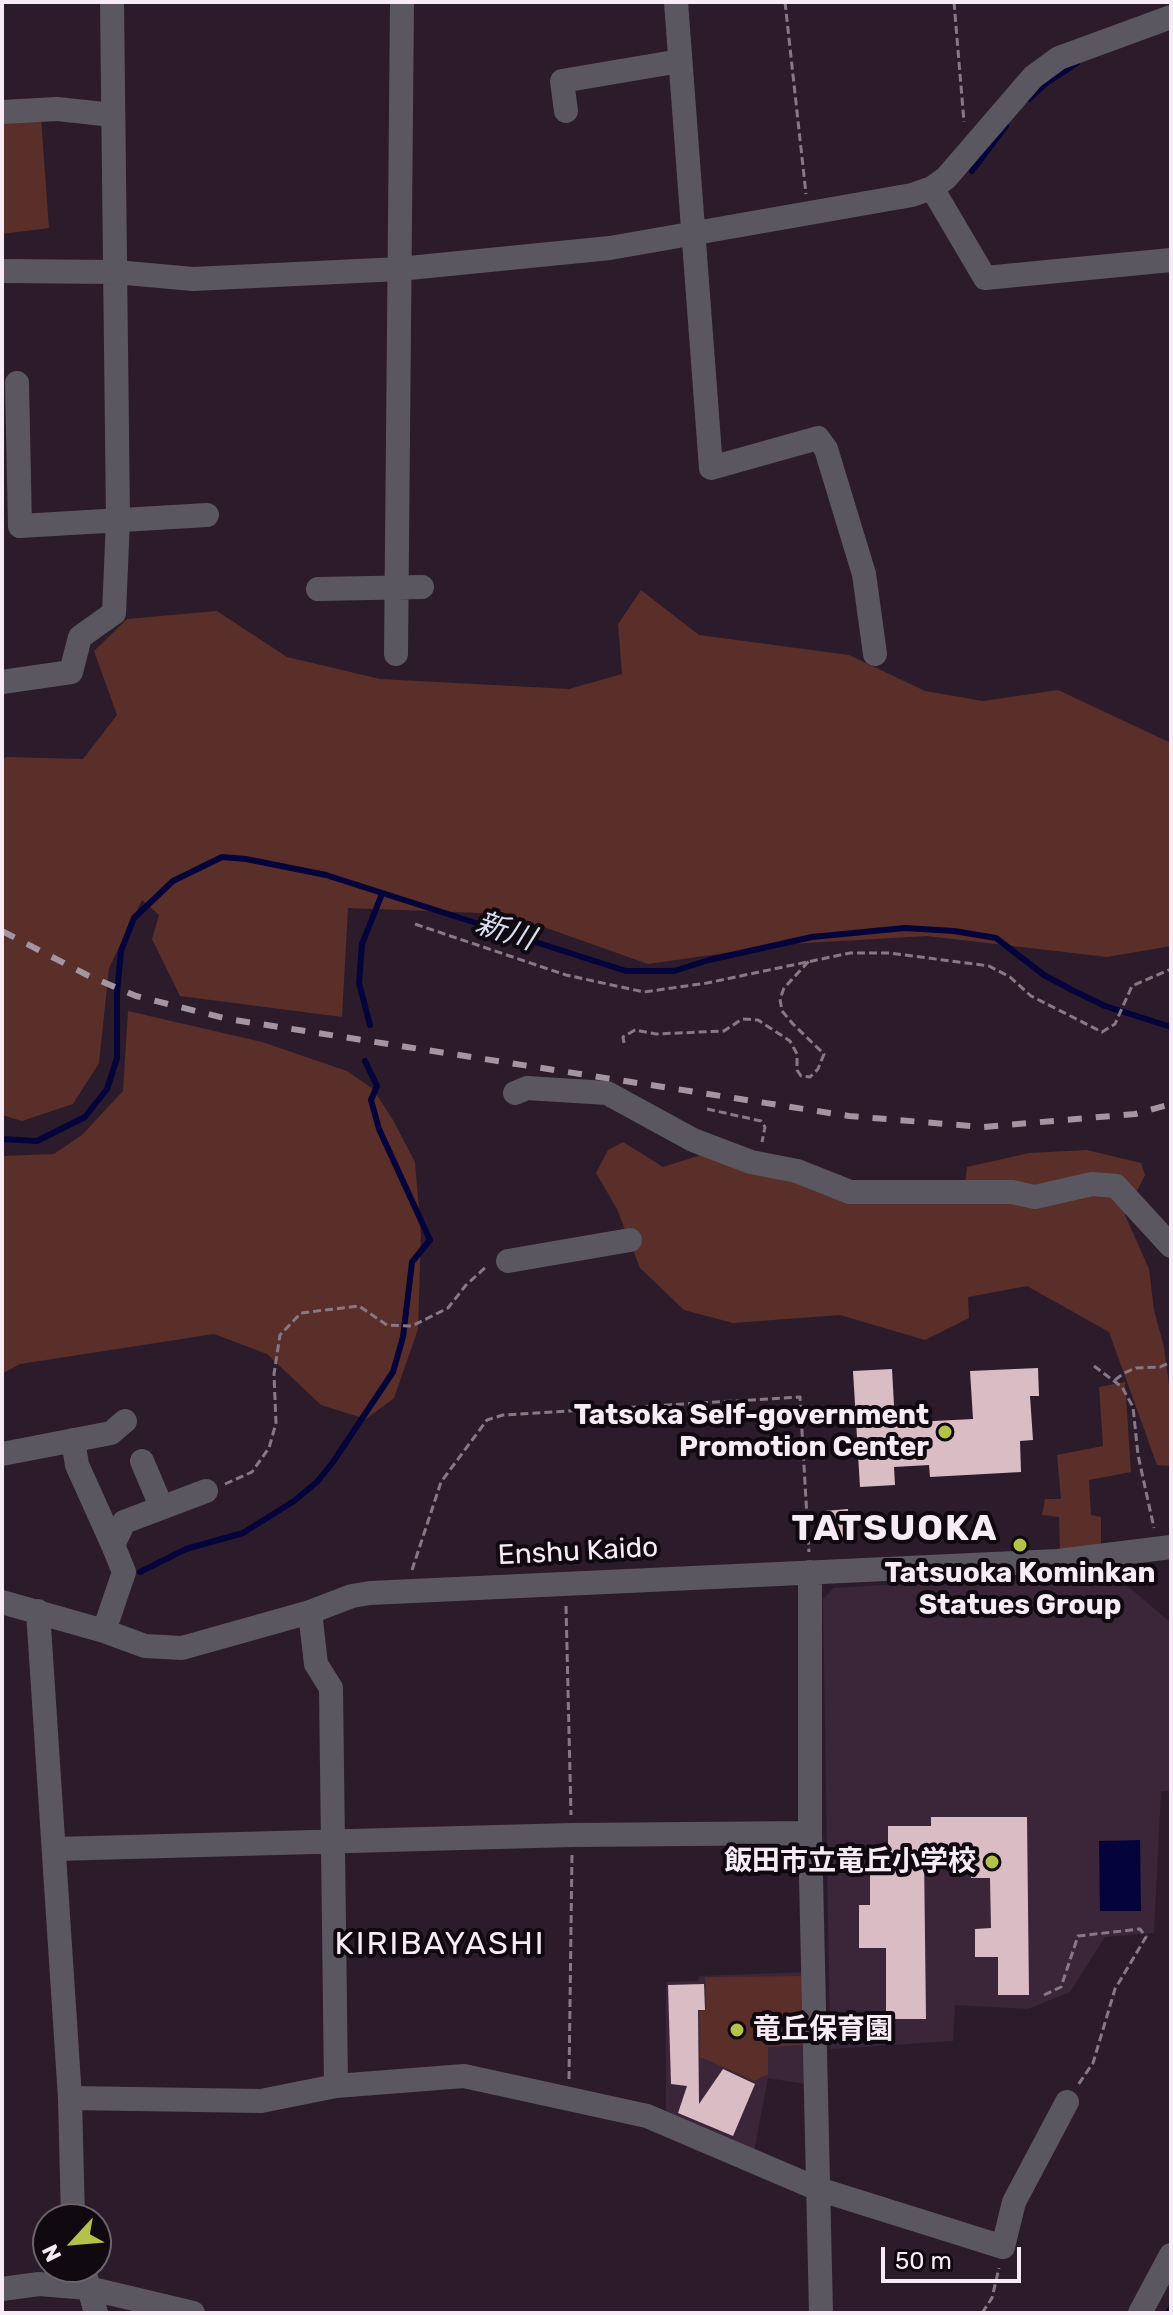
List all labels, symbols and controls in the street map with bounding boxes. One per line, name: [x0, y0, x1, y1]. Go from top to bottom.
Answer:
water label: 新川: [471, 906, 539, 958]
place label: Tatsoka Self-government Promotion Center: [574, 1399, 929, 1465]
marker: Tatsoka Self-government Promotion Center: [936, 1423, 954, 1441]
district label: TATSUOKA: [791, 1508, 999, 1552]
street label: Enshu Kaido: [497, 1531, 659, 1573]
marker: Tatsuoka Kominkan Statues Group: [1011, 1536, 1029, 1554]
place label: Tatsuoka Kominkan Statues Group: [885, 1557, 1155, 1623]
place label: 飯田市立竜丘小学校: [724, 1845, 976, 1879]
marker: 飯田市立竜丘小学校: [983, 1853, 1001, 1871]
district label: KIRIBAYASHI: [335, 1926, 545, 1964]
place label: 竜丘保育園: [753, 2013, 893, 2047]
marker: 竜丘保育園: [728, 2021, 746, 2039]
north arrow: [32, 2203, 112, 2283]
scale bar: [885, 2231, 1025, 2281]
text: N: [36, 2240, 67, 2266]
text: 50 m: [895, 2247, 952, 2275]

